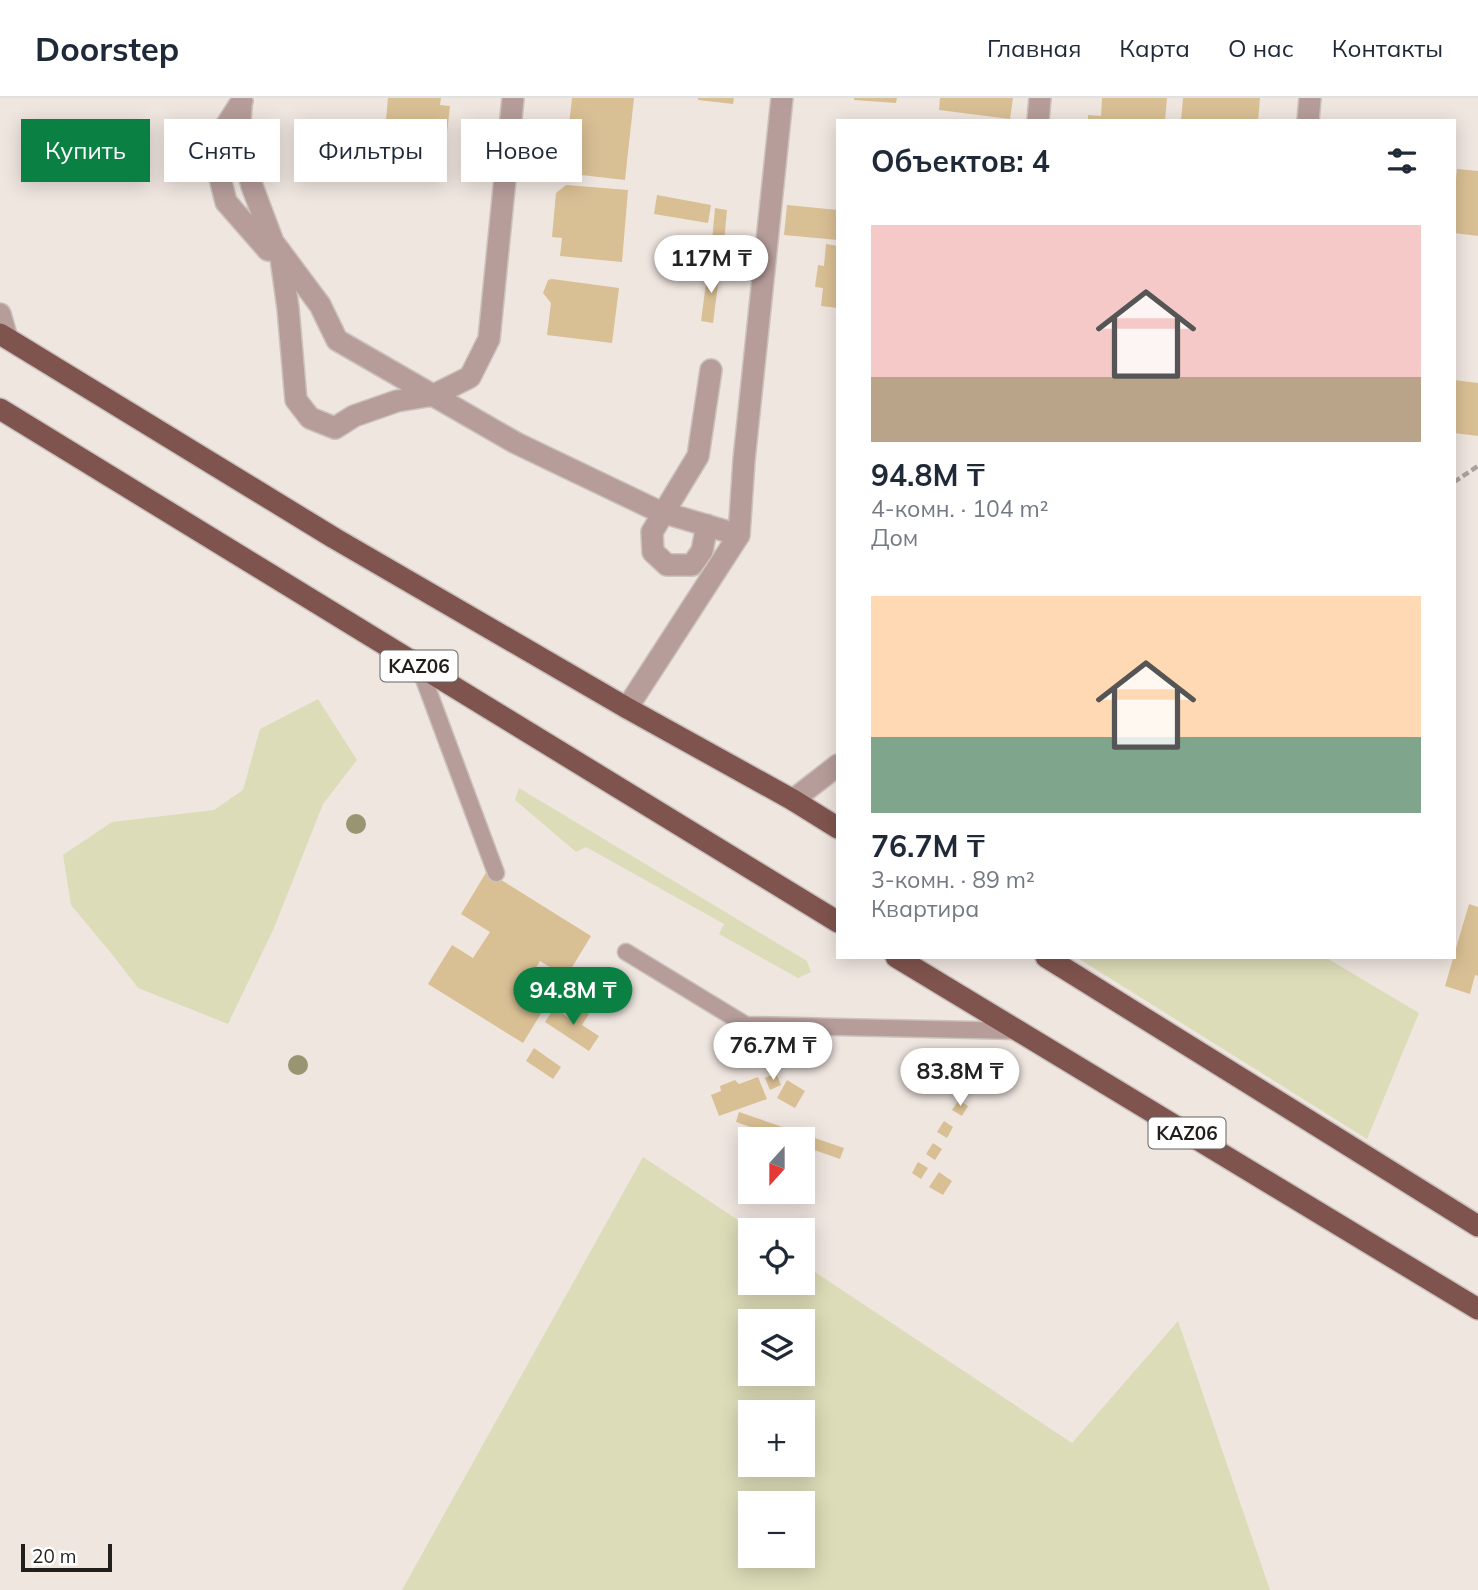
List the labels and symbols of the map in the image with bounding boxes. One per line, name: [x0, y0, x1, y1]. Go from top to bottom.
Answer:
pin: 117M ₸: [654, 236, 768, 295]
road number: KАZ06: [380, 650, 458, 681]
pin: 94.8M ₸: [508, 968, 638, 1027]
pin: 76.7M ₸: [708, 1023, 838, 1082]
pin: 83.8M ₸: [895, 1048, 1025, 1108]
road number: KАZ06: [1148, 1118, 1226, 1148]
north arrow: [738, 1127, 816, 1204]
scale bar: [21, 1541, 112, 1573]

